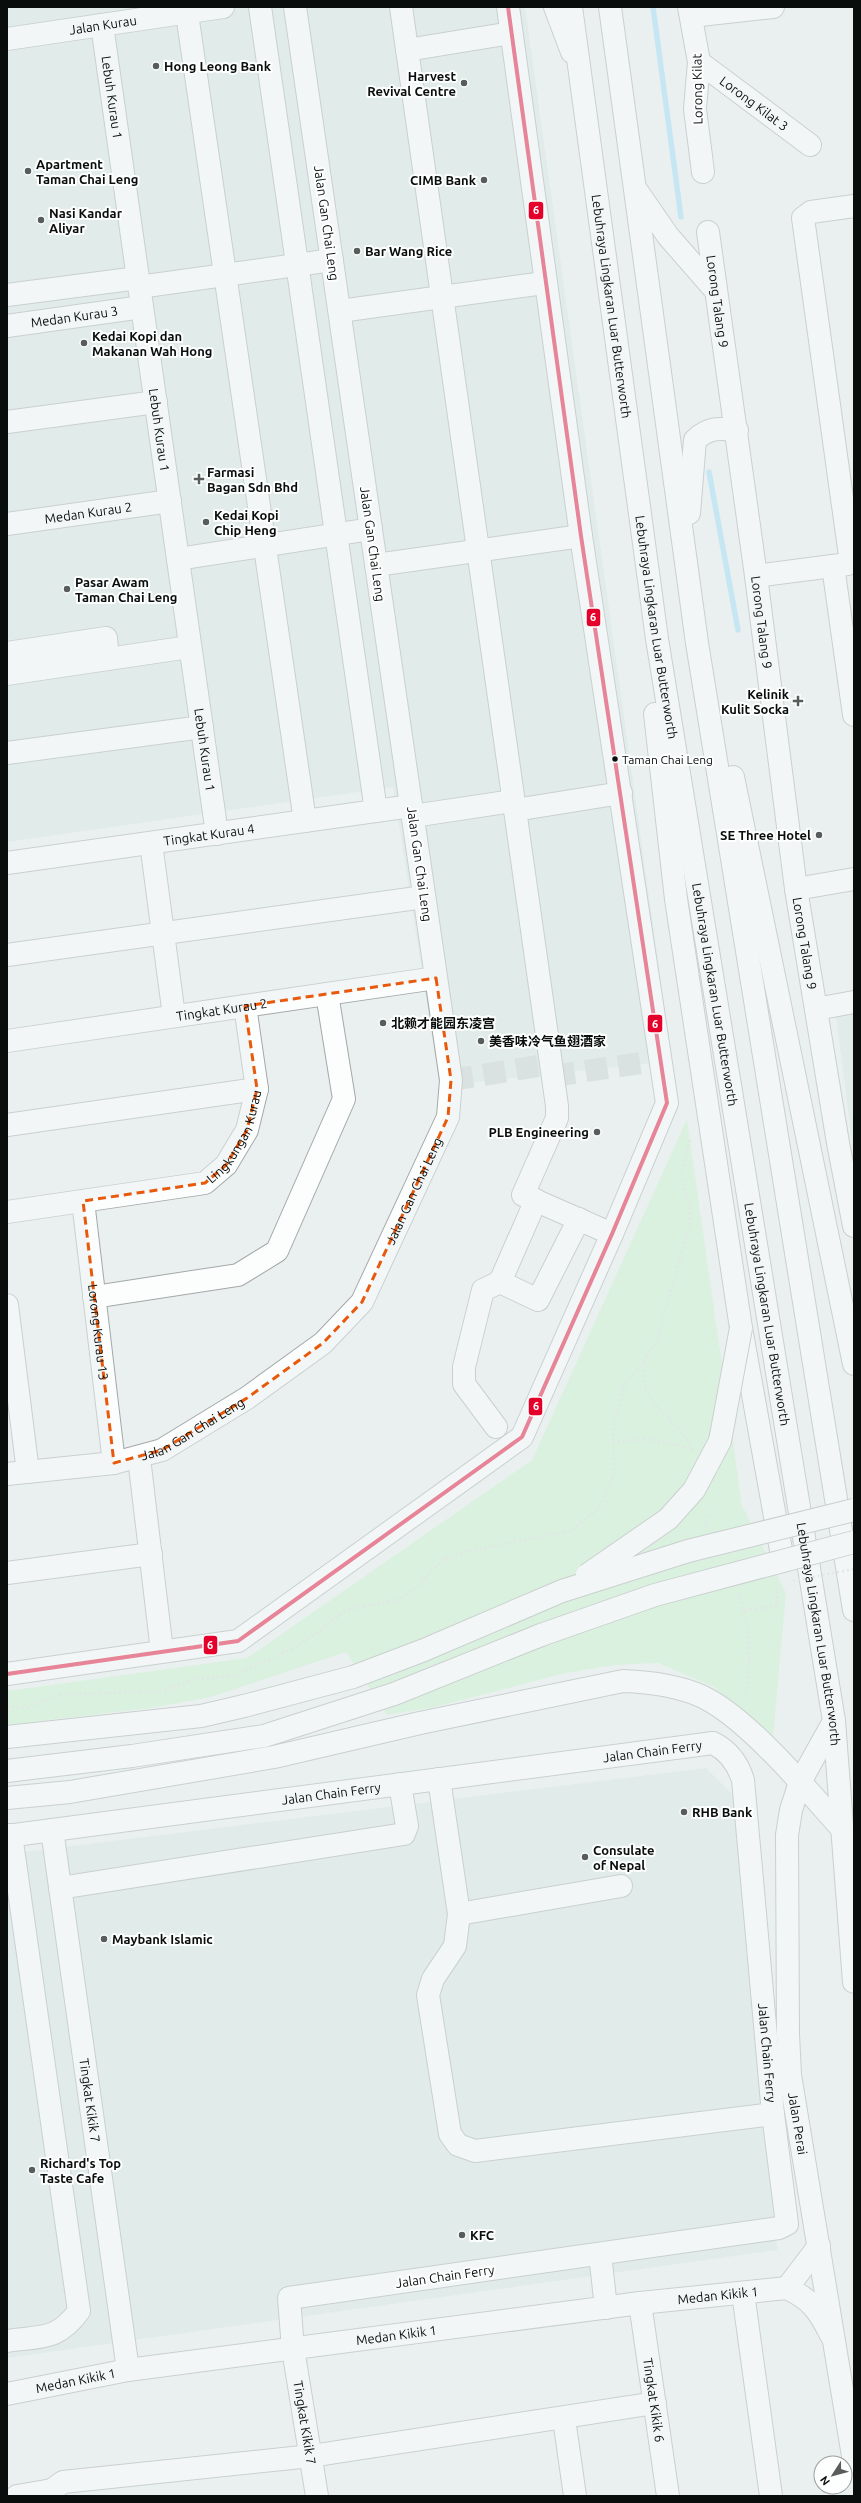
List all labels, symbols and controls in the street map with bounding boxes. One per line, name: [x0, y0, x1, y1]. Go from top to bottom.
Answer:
street label: Jalan Kurau: [68, 13, 138, 37]
street label: Lorong Kilat: [689, 53, 705, 125]
street label: Lebuh Kurau 1: [99, 55, 125, 140]
place label: Hong Leong Bank: [164, 59, 272, 73]
marker: Hong Leong Bank: [151, 61, 161, 71]
place label: Harvest Revival Centre: [367, 69, 456, 98]
street label: Lorong Kilat 3: [717, 73, 791, 133]
marker: Harvest Revival Centre: [459, 78, 469, 88]
place label: Apartment Taman Chai Leng: [36, 157, 139, 186]
street label: Jalan Gan Chai Leng: [312, 164, 342, 282]
marker: Apartment Taman Chai Leng: [23, 166, 33, 176]
place label: CIMB Bank: [410, 173, 477, 187]
marker: CIMB Bank: [479, 175, 489, 185]
street label: Lebuhraya Lingkaran Luar Butterworth: [590, 193, 634, 419]
line badge: 6: [528, 201, 544, 220]
text: 6: [533, 204, 539, 216]
place label: Nasi Kandar Aliyar: [49, 206, 123, 235]
marker: Nasi Kandar Aliyar: [36, 215, 46, 225]
place label: Bar Wang Rice: [365, 244, 452, 258]
marker: Bar Wang Rice: [352, 246, 362, 256]
street label: Lorong Talang 9: [704, 254, 731, 349]
street label: Medan Kurau 3: [30, 303, 119, 330]
place label: Kedai Kopi dan Makanan Wah Hong: [92, 329, 212, 358]
marker: Kedai Kopi dan Makanan Wah Hong: [79, 338, 89, 348]
street label: Lebuh Kurau 1: [147, 387, 172, 472]
place label: Farmasi Bagan Sdn Bhd: [207, 465, 298, 494]
marker: Farmasi Bagan Sdn Bhd: [194, 474, 204, 484]
street label: Jalan Gan Chai Leng: [358, 485, 388, 603]
street label: Medan Kurau 2: [44, 499, 133, 526]
place label: Kedai Kopi Chip Heng: [214, 508, 279, 537]
street label: Lebuhraya Lingkaran Luar Butterworth: [633, 514, 680, 740]
marker: Kedai Kopi Chip Heng: [201, 517, 211, 527]
place label: Pasar Awam Taman Chai Leng: [75, 575, 178, 604]
street label: Lorong Talang 9: [749, 575, 775, 670]
marker: Pasar Awam Taman Chai Leng: [62, 584, 72, 594]
line badge: 6: [586, 608, 601, 627]
text: 6: [590, 611, 596, 623]
place label: Kelinik Kulit Socka: [721, 687, 790, 716]
marker: Kelinik Kulit Socka: [792, 695, 804, 707]
street label: Lebuh Kurau 1: [192, 707, 218, 792]
place label: Taman Chai Leng: [622, 753, 713, 766]
marker: Taman Chai Leng: [610, 754, 620, 764]
street label: Jalan Gan Chai Leng: [405, 805, 435, 923]
street label: Tingkat Kurau 4: [163, 821, 255, 848]
place label: SE Three Hotel: [720, 828, 811, 842]
marker: SE Three Hotel: [814, 830, 824, 840]
street label: Lebuhraya Lingkaran Luar Butterworth: [690, 882, 740, 1107]
street label: Lorong Talang 9: [790, 896, 820, 991]
street label: Tingkat Kurau 2: [175, 996, 268, 1023]
line badge: 6: [647, 1014, 663, 1033]
place label: 北赖才能园东凌宫: [391, 1016, 495, 1030]
marker: 北赖才能园东凌宫: [378, 1018, 388, 1028]
text: 6: [652, 1018, 658, 1030]
place label: 美香味冷气鱼翅酒家: [489, 1034, 606, 1048]
marker: 美香味冷气鱼翅酒家: [476, 1036, 486, 1046]
street label: Lingkungan Kurau: [204, 1089, 264, 1185]
place label: PLB Engineering: [489, 1125, 589, 1139]
marker: PLB Engineering: [592, 1127, 602, 1137]
street label: Jalan Gan Chai Leng: [383, 1135, 445, 1246]
street label: Lebuhraya Lingkaran Luar Butterworth: [742, 1202, 793, 1427]
street label: Lorong Kurau 13: [86, 1283, 111, 1381]
street label: Jalan Gan Chai Leng: [139, 1395, 247, 1462]
line badge: 6: [528, 1397, 543, 1416]
text: 6: [533, 1400, 539, 1412]
street label: Lebuhraya Lingkaran Luar Butterworth: [795, 1521, 843, 1746]
line badge: 6: [203, 1635, 218, 1655]
text: 6: [207, 1639, 213, 1651]
street label: Jalan Chain Ferry: [602, 1738, 703, 1764]
street label: Jalan Chain Ferry: [281, 1780, 382, 1807]
place label: RHB Bank: [692, 1805, 753, 1819]
marker: RHB Bank: [679, 1807, 689, 1817]
place label: Consulate of Nepal: [593, 1843, 654, 1872]
marker: Consulate of Nepal: [580, 1852, 590, 1862]
place label: Maybank Islamic: [112, 1932, 213, 1946]
marker: Maybank Islamic: [99, 1934, 109, 1944]
street label: Jalan Chain Ferry: [756, 2003, 779, 2103]
street label: Tingkat Kikik 7: [77, 2057, 103, 2143]
street label: Jalan Perai: [786, 2091, 810, 2156]
place label: Richard's Top Taste Cafe: [40, 2156, 121, 2185]
marker: Richard's Top Taste Cafe: [27, 2165, 37, 2175]
place label: KFC: [470, 2228, 495, 2242]
marker: KFC: [457, 2230, 467, 2240]
street label: Jalan Chain Ferry: [395, 2262, 495, 2290]
street label: Medan Kikik 1: [677, 2284, 759, 2306]
street label: Medan Kikik 1: [355, 2323, 438, 2347]
street label: Tingkat Kikik 6: [641, 2357, 667, 2443]
street label: Medan Kikik 1: [34, 2366, 117, 2395]
street label: Tingkat Kikik 7: [291, 2380, 319, 2466]
north arrow: [813, 2455, 853, 2495]
text: N: [818, 2474, 832, 2488]

